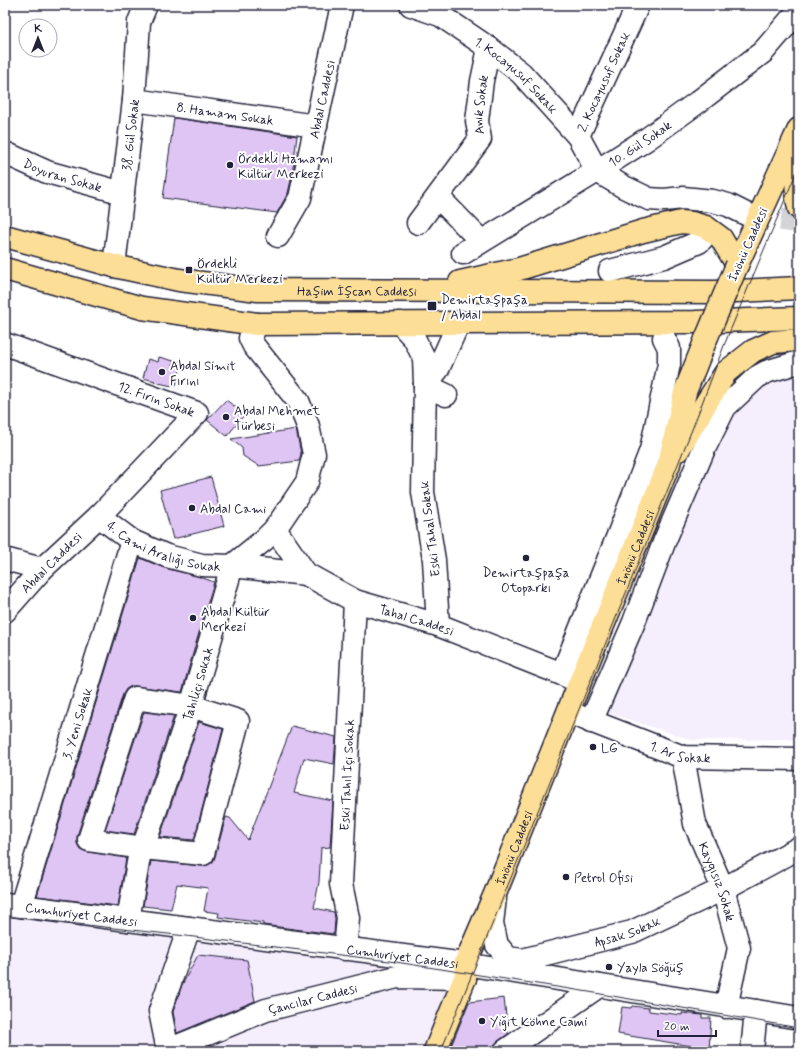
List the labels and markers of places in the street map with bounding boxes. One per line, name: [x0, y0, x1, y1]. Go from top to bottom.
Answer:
place label: Ördekli Hamamı Kültür Merkezi: [238, 151, 333, 183]
marker: Ördekli Hamamı Kültür Merkezi: [225, 160, 235, 170]
place label: Ördekli Kültür Merkezi: [197, 256, 282, 288]
marker: Ördekli Kültür Merkezi: [184, 265, 194, 275]
place label: Demirtaşpaşa / Abdal: [441, 292, 528, 324]
marker: Demirtaşpaşa / Abdal: [426, 300, 438, 312]
place label: Abdal Simit Fırını: [170, 358, 236, 390]
marker: Abdal Simit Fırını: [157, 367, 167, 377]
place label: Abdal Mehmet Türbesi: [234, 403, 320, 435]
marker: Abdal Mehmet Türbesi: [221, 412, 231, 422]
place label: Abdal Cami: [200, 501, 266, 518]
marker: Abdal Cami: [187, 503, 197, 513]
marker: Demirtaşpaşa Otoparkı: [521, 553, 531, 563]
place label: Demirtaşpaşa Otoparkı: [483, 565, 570, 597]
place label: Abdal Kültür Merkezi: [201, 604, 270, 636]
marker: Abdal Kültür Merkezi: [188, 613, 198, 623]
place label: LG: [601, 740, 618, 757]
marker: LG: [588, 742, 598, 752]
place label: Petrol Ofisi: [574, 870, 633, 887]
marker: Petrol Ofisi: [561, 872, 571, 882]
place label: Yayla Söğüş: [617, 960, 684, 977]
marker: Yayla Söğüş: [604, 962, 614, 972]
place label: Yiğit Köhne Cami: [490, 1014, 587, 1031]
marker: Yiğit Köhne Cami: [477, 1016, 487, 1026]

